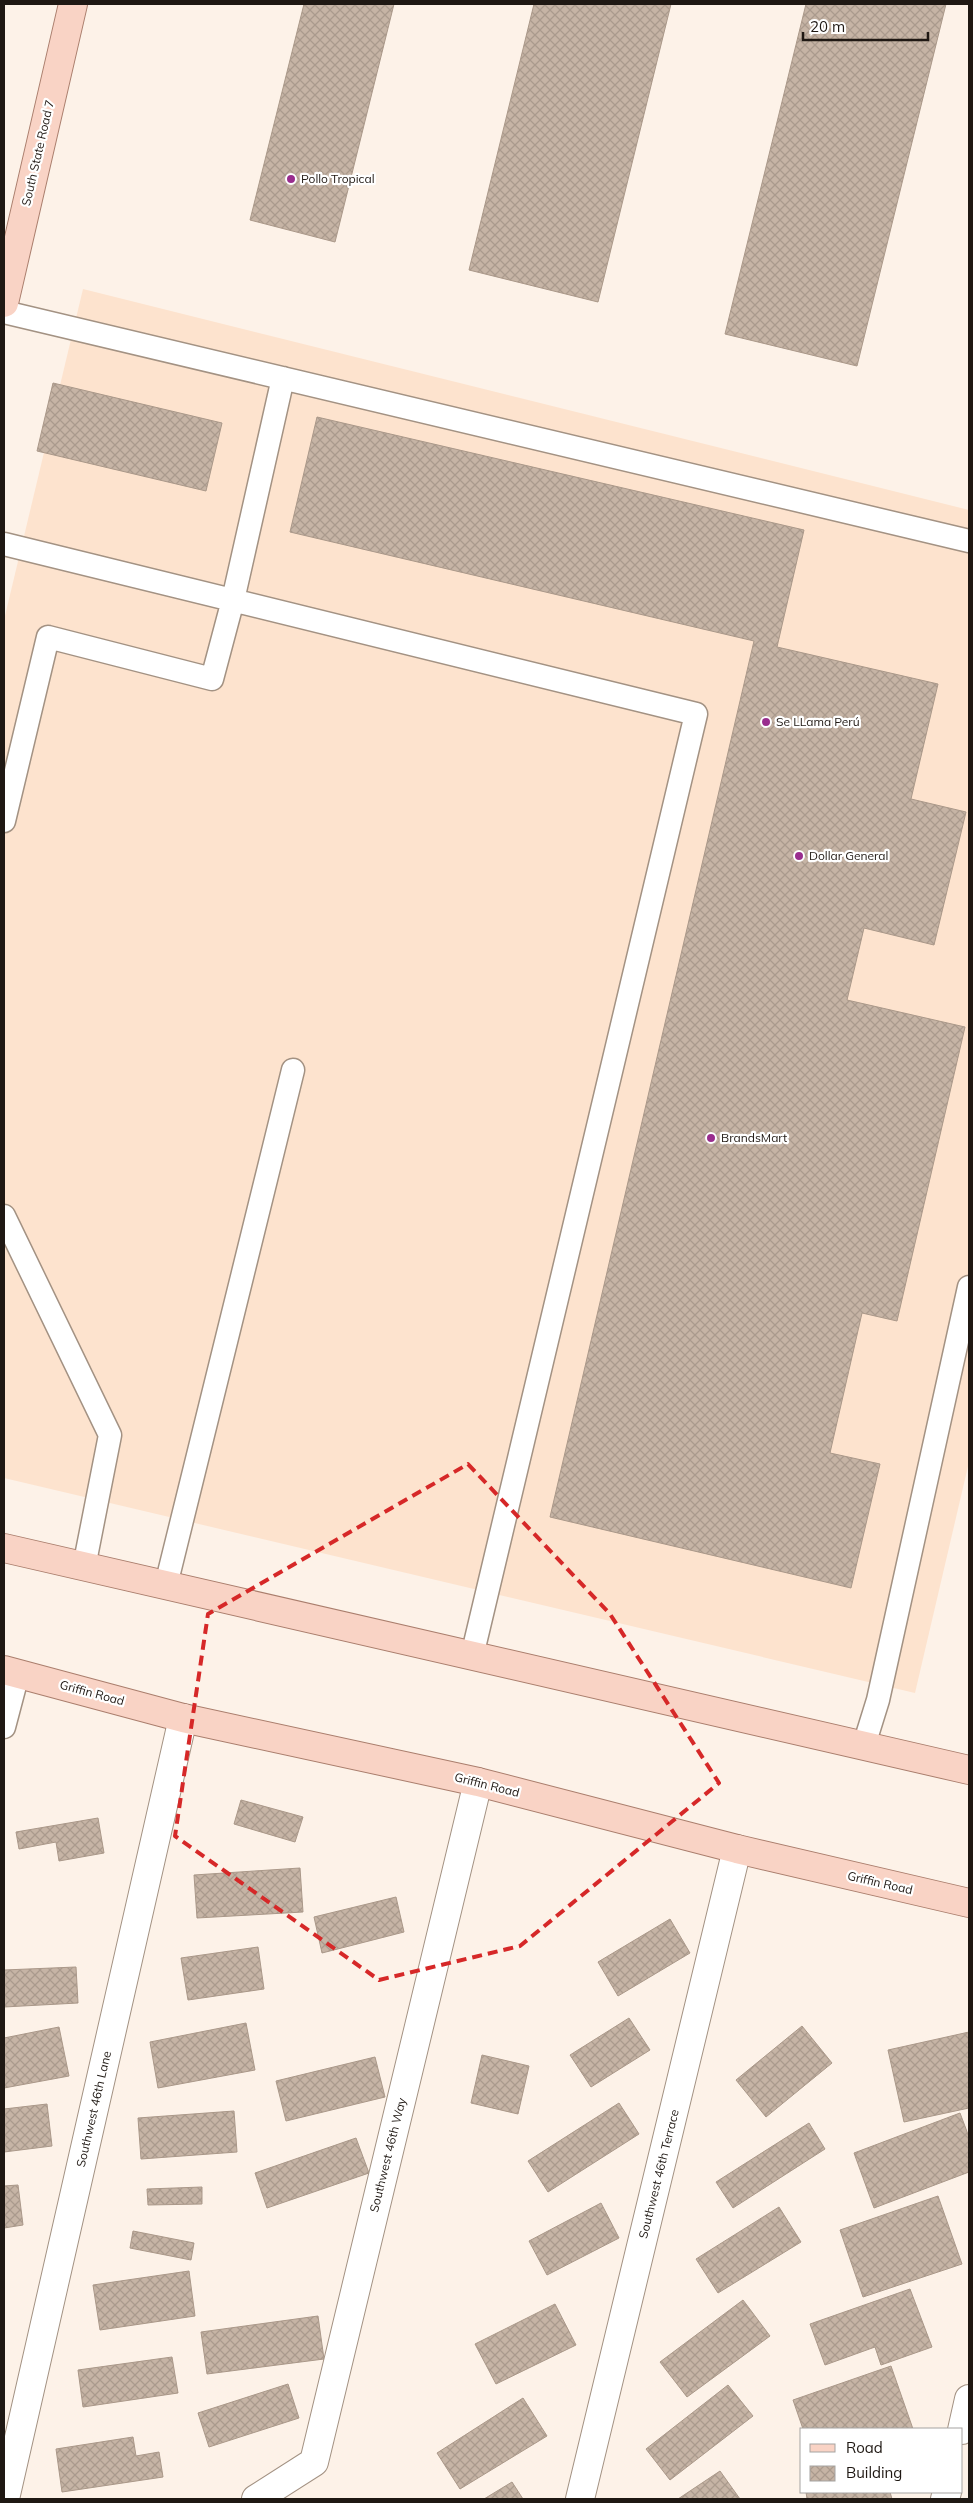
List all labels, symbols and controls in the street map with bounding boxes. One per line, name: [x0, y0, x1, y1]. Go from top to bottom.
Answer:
scale bar: [803, 10, 928, 42]
text: 20 m: [810, 17, 845, 36]
street label: South State Road 7: [18, 99, 57, 207]
place label: Pollo Tropical: [301, 171, 375, 186]
marker: Pollo Tropical: [285, 173, 297, 185]
place label: Se LLama Perú: [776, 714, 860, 729]
marker: Se LLama Perú: [760, 716, 772, 728]
place label: Dollar General: [809, 848, 888, 863]
marker: Dollar General: [793, 850, 805, 862]
place label: BrandsMart: [721, 1130, 787, 1145]
marker: BrandsMart: [705, 1132, 717, 1144]
street label: Griffin Road: [58, 1677, 126, 1708]
street label: Griffin Road: [453, 1769, 521, 1800]
street label: Griffin Road: [846, 1868, 914, 1897]
street label: Southwest 46th Lane: [73, 2049, 114, 2168]
street label: Southwest 46th Way: [366, 2095, 409, 2214]
street label: Southwest 46th Terrace: [635, 2108, 682, 2240]
legend: [800, 2428, 963, 2493]
text: Road: [846, 2438, 883, 2457]
text: Building: [846, 2463, 902, 2482]

